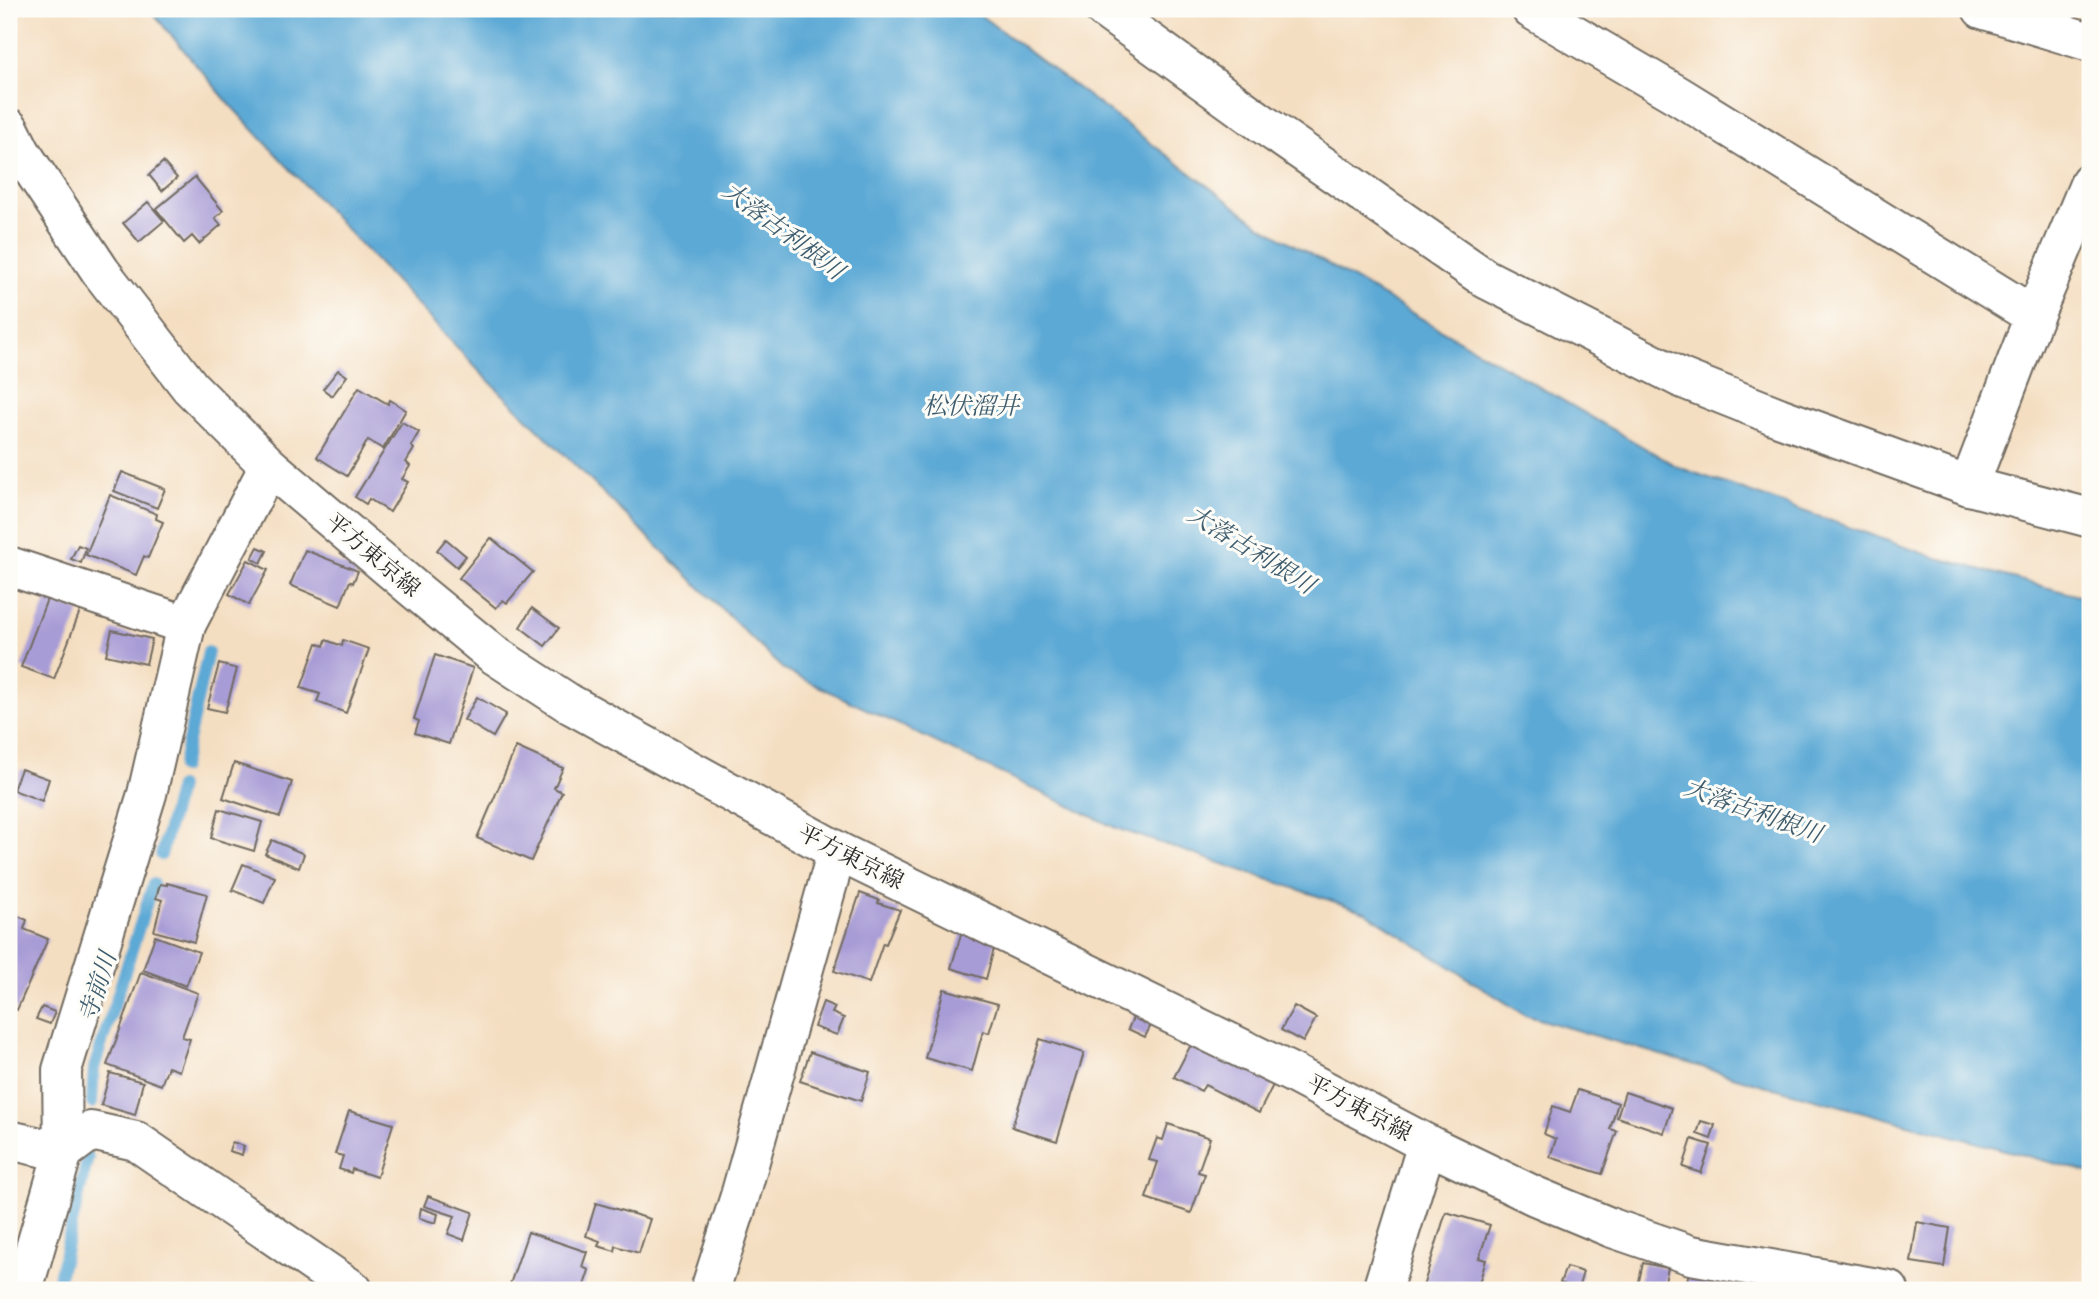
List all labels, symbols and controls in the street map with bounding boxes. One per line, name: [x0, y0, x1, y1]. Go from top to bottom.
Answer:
water label: 大落古利根川: [716, 175, 852, 289]
water label: 松伏溜井: [923, 391, 1021, 422]
water label: 大落古利根川: [1182, 499, 1323, 603]
street label: 平方東京線: [320, 507, 426, 603]
water label: 大落古利根川: [1680, 772, 1829, 851]
street label: 平方東京線: [793, 818, 909, 896]
water label: 寺前川: [72, 945, 125, 1026]
street label: 平方東京線: [1301, 1068, 1417, 1148]

